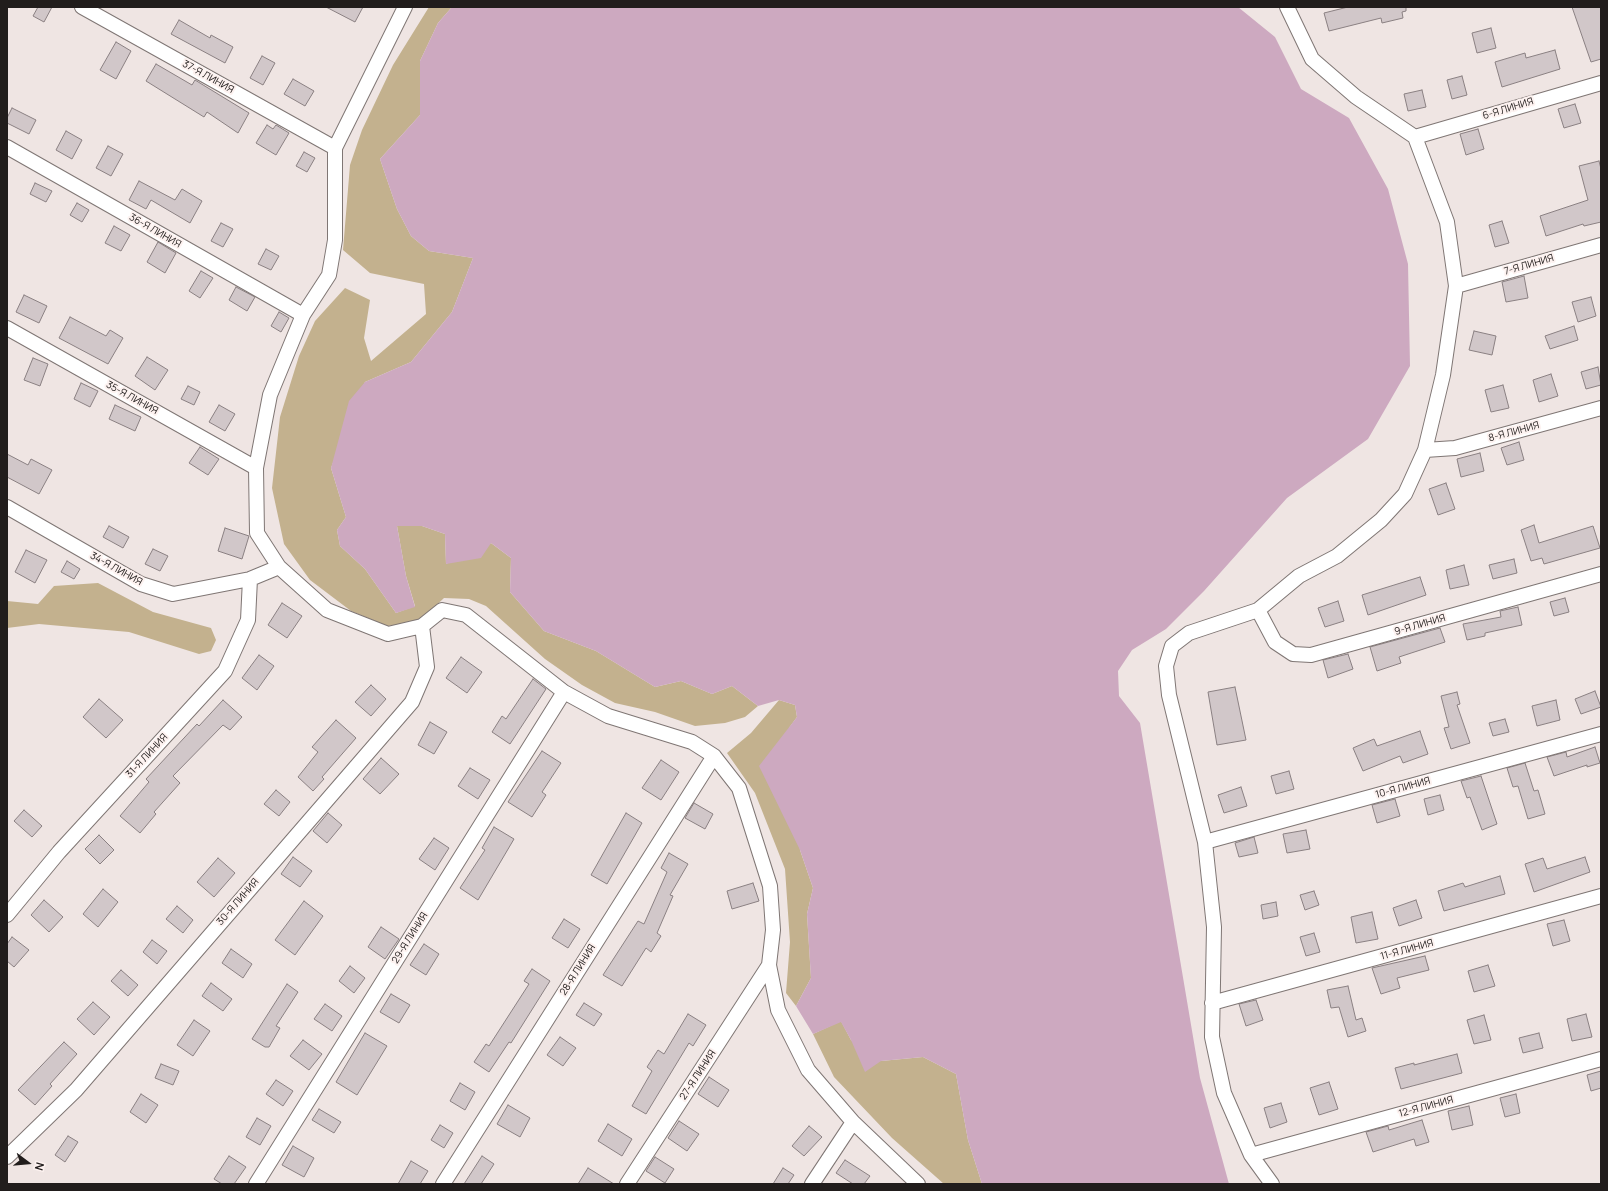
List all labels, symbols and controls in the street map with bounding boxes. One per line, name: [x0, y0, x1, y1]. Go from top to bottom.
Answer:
street label: 37-Я ЛИНИЯ: [180, 58, 236, 96]
street label: 6-Я ЛИНИЯ: [1481, 96, 1535, 122]
street label: 36-Я ЛИНИЯ: [127, 211, 183, 251]
street label: 7-Я ЛИНИЯ: [1503, 252, 1555, 278]
street label: 35-Я ЛИНИЯ: [104, 379, 160, 417]
street label: 8-Я ЛИНИЯ: [1487, 419, 1541, 445]
street label: 34-Я ЛИНИЯ: [88, 550, 144, 588]
street label: 9-Я ЛИНИЯ: [1393, 612, 1447, 638]
street label: 31-Я ЛИНИЯ: [124, 732, 170, 780]
street label: 10-Я ЛИНИЯ: [1374, 775, 1432, 801]
street label: 30-Я ЛИНИЯ: [214, 876, 262, 928]
street label: 29-Я ЛИНИЯ: [389, 910, 431, 966]
street label: 11-Я ЛИНИЯ: [1379, 937, 1435, 963]
street label: 28-Я ЛИНИЯ: [558, 942, 598, 998]
street label: 27-Я ЛИНИЯ: [677, 1048, 719, 1102]
street label: 12-Я ЛИНИЯ: [1397, 1094, 1455, 1120]
north arrow: [8, 1143, 48, 1183]
text: N: [32, 1161, 48, 1172]

